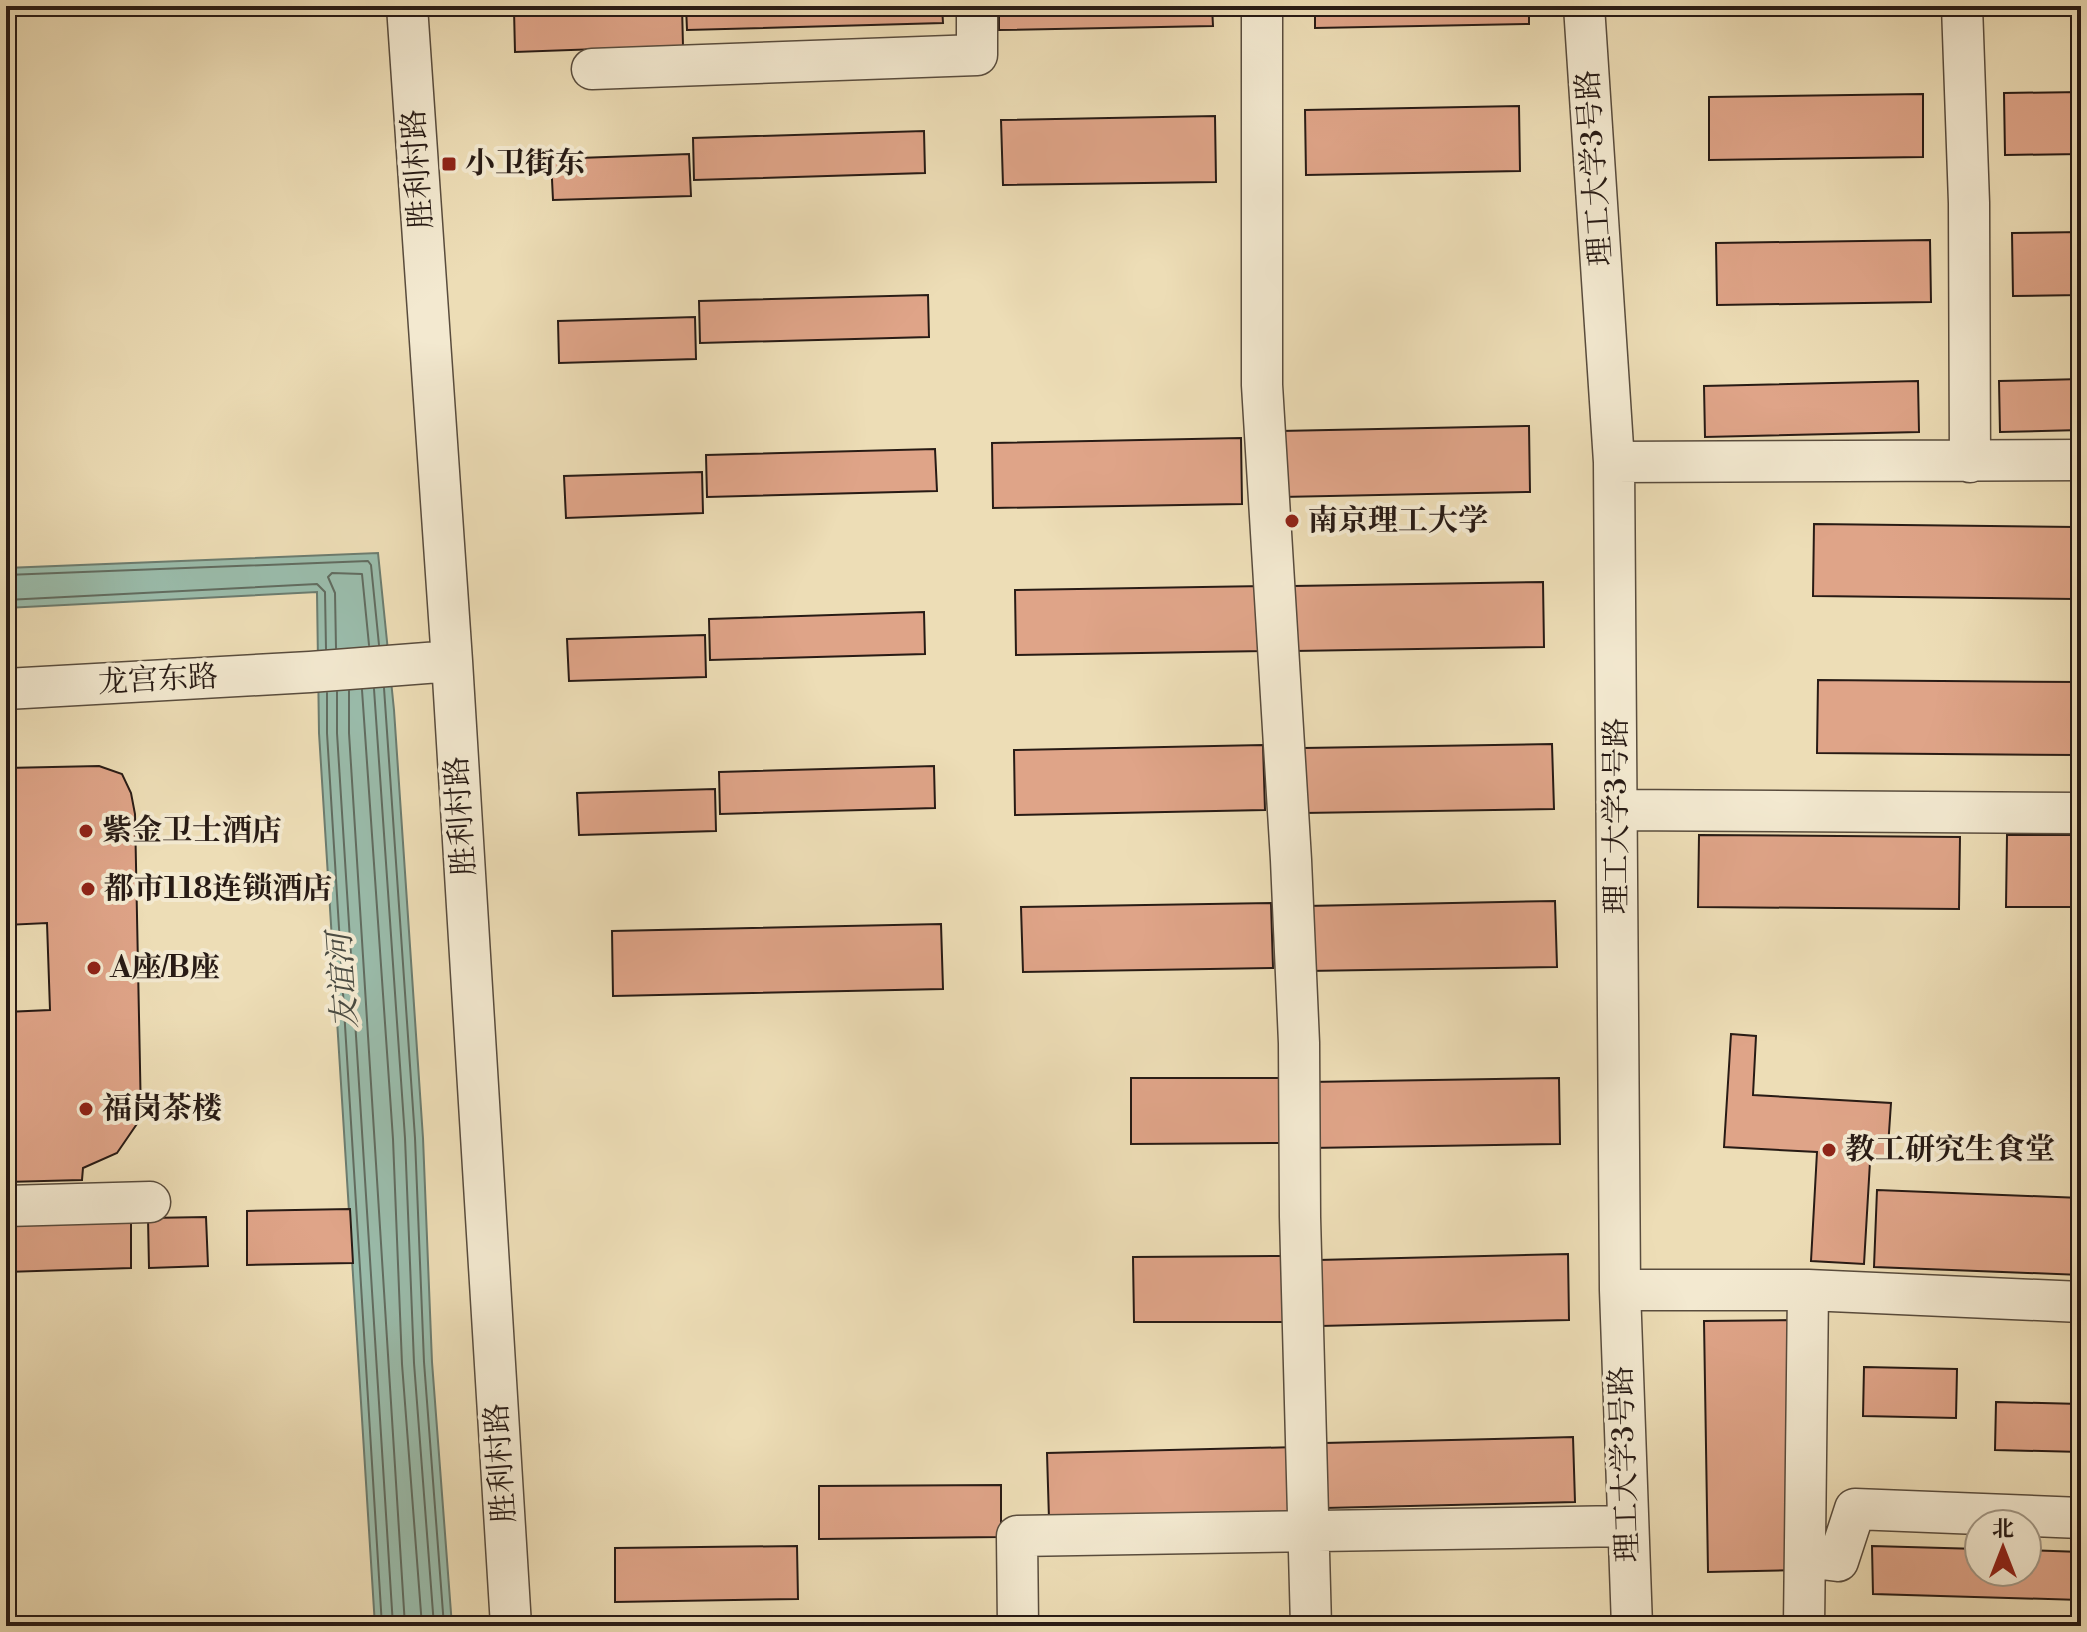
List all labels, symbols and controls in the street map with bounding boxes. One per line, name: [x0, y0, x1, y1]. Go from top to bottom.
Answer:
street label: 理工大学3号路: [1569, 69, 1621, 267]
street label: 胜利村路: [395, 108, 441, 230]
place label: 小卫街东: [465, 145, 585, 183]
marker: 小卫街东: [440, 155, 458, 173]
place label: 南京理工大学: [1308, 502, 1488, 540]
marker: 南京理工大学: [1283, 512, 1301, 530]
street label: 龙宫东路: [97, 658, 219, 702]
street label: 理工大学3号路: [1598, 718, 1636, 914]
street label: 胜利村路: [438, 755, 484, 877]
place label: 紫金卫士酒店: [102, 812, 282, 850]
marker: 紫金卫士酒店: [77, 822, 95, 840]
place label: 都市118连锁酒店: [104, 870, 332, 908]
marker: 都市118连锁酒店: [79, 880, 97, 898]
water label: 友谊河: [319, 927, 366, 1030]
place label: A座/B座: [109, 949, 220, 987]
marker: A座/B座: [85, 959, 103, 977]
place label: 福岗茶楼: [102, 1090, 222, 1128]
marker: 福岗茶楼: [77, 1100, 95, 1118]
place label: 教工研究生食堂: [1845, 1131, 2055, 1169]
marker: 教工研究生食堂: [1820, 1141, 1838, 1159]
street label: 理工大学3号路: [1603, 1365, 1647, 1563]
street label: 胜利村路: [478, 1402, 524, 1524]
north arrow: [1963, 1508, 2043, 1588]
text: 北: [1992, 1516, 2014, 1543]

